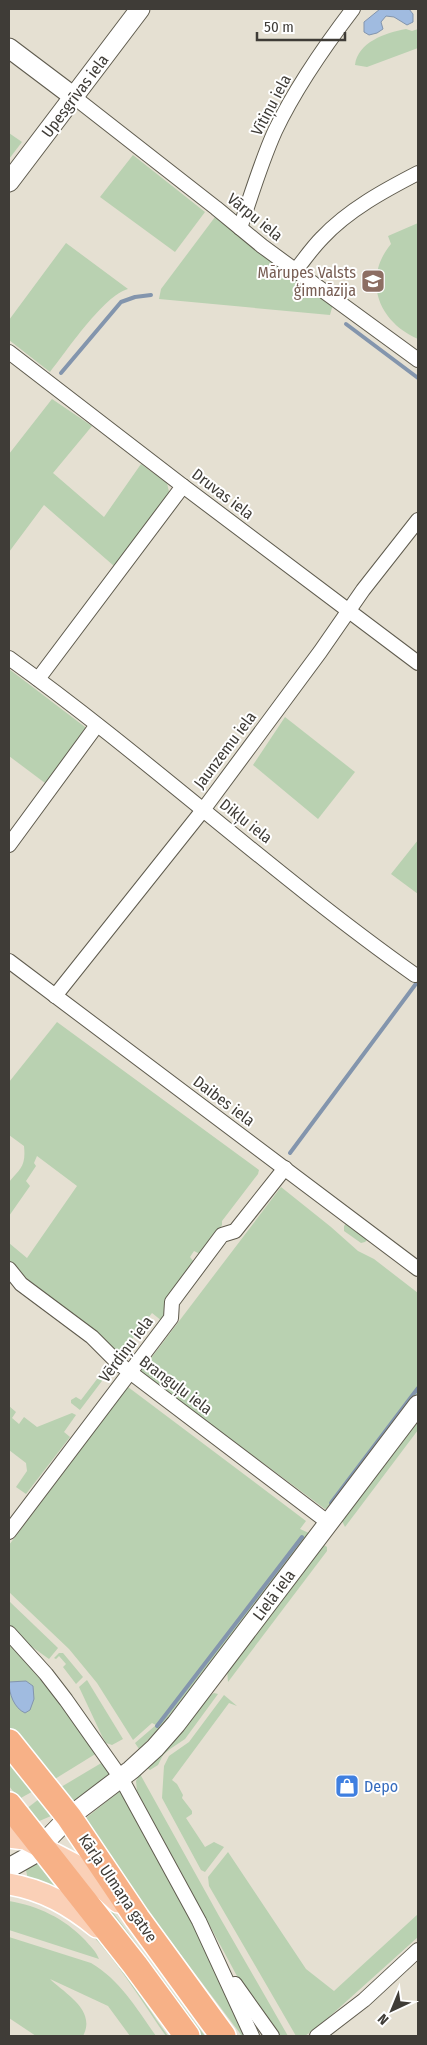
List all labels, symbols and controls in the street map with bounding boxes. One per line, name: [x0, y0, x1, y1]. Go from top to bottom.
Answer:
scale bar: [257, 10, 344, 42]
text: 50 m: [264, 18, 294, 36]
street label: Upesgrīvas iela: [38, 51, 112, 141]
street label: Vītiņu iela: [247, 71, 296, 139]
street label: Vārpu iela: [224, 189, 287, 245]
place label: Mārupes Valsts ģimnāzija: [258, 263, 356, 300]
school or university icon: Mārupes Valsts ģimnāzija: [360, 268, 386, 294]
street label: Druvas iela: [188, 465, 258, 523]
street label: Jaunzemu iela: [190, 708, 260, 792]
street label: Dikļu iela: [215, 795, 276, 848]
street label: Daibes iela: [190, 1072, 259, 1130]
street label: Vērdiņu iela: [95, 1312, 158, 1386]
street label: Branguļu iela: [135, 1351, 216, 1419]
street label: Lielā iela: [249, 1566, 299, 1624]
shop icon: Depo: [334, 1773, 360, 1799]
place label: Depo: [364, 1777, 398, 1796]
street label: Kārļa Ulmaņa gatve: [74, 1830, 161, 1946]
north arrow: [367, 1985, 417, 2035]
text: N: [374, 2010, 392, 2028]

